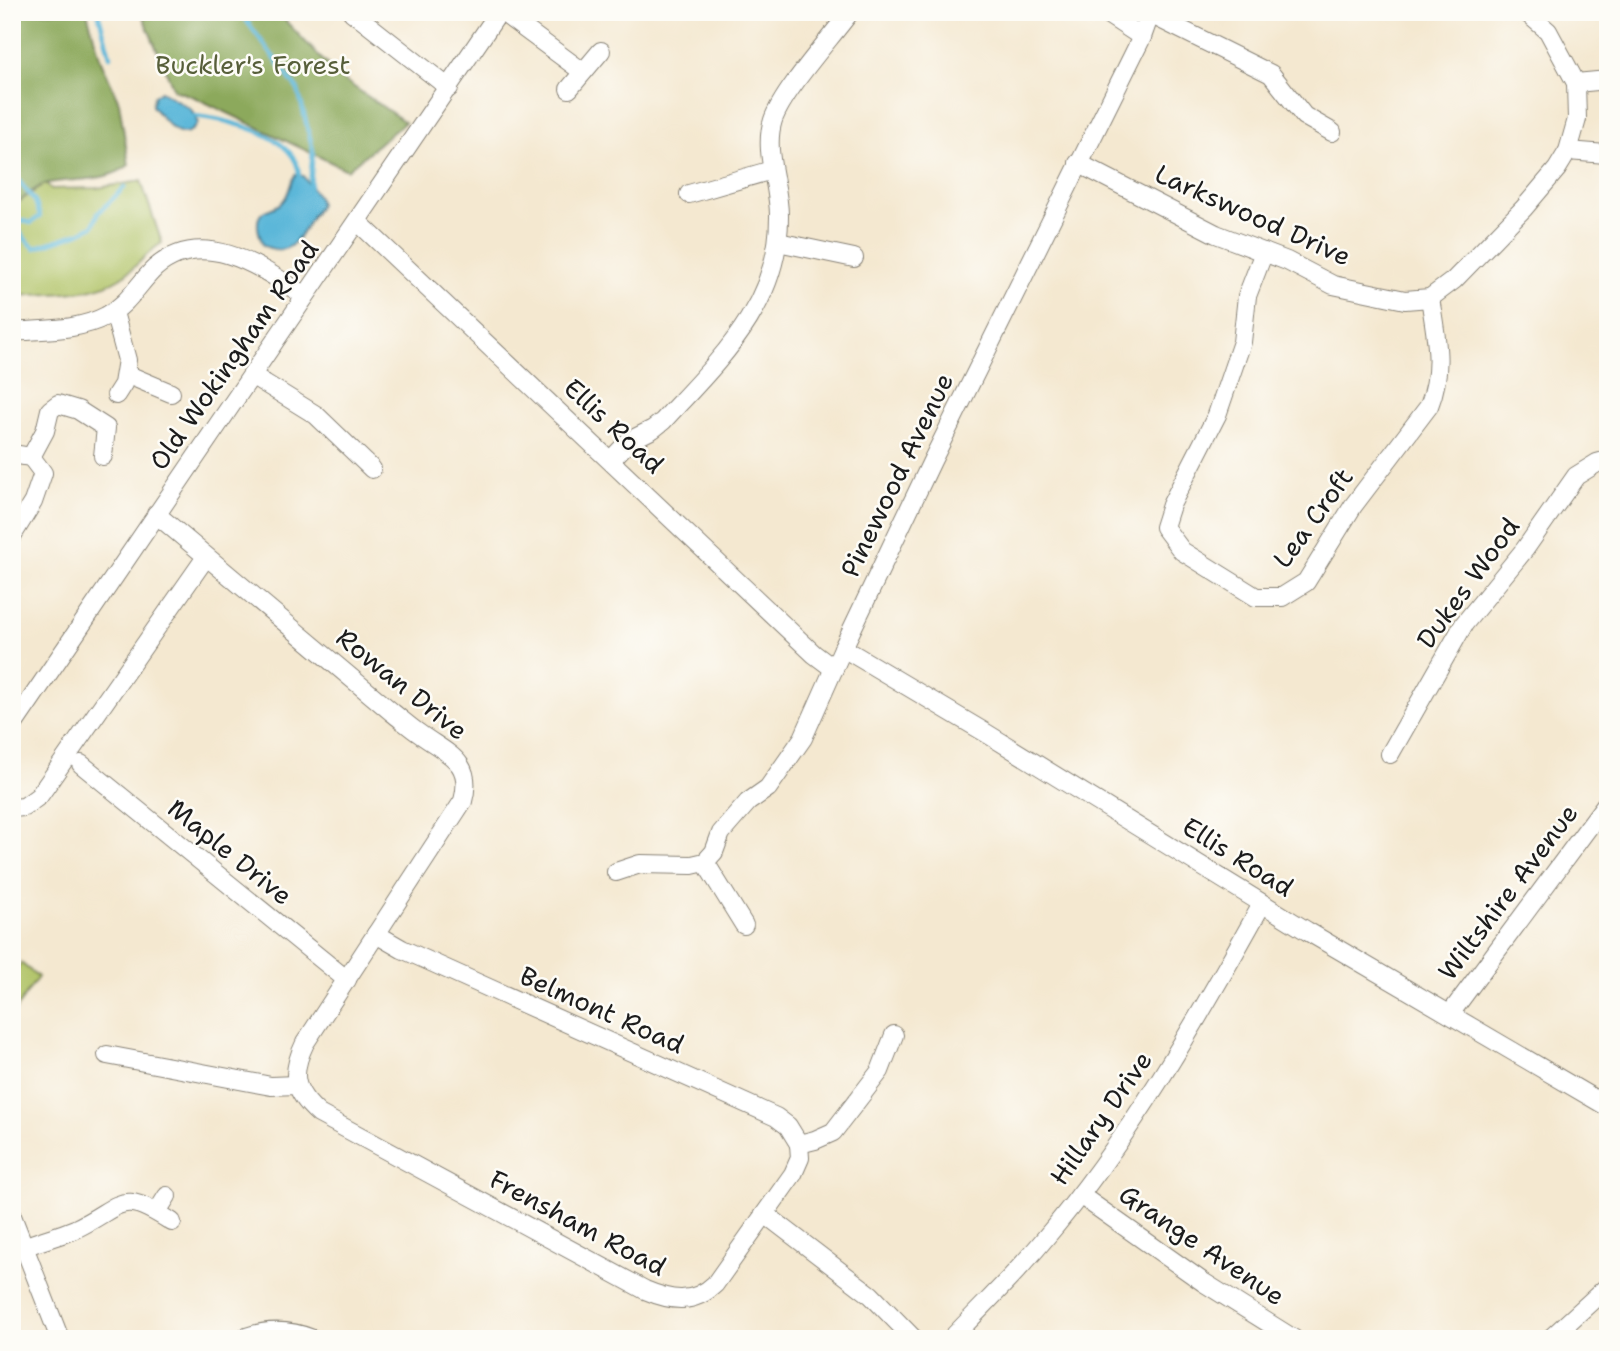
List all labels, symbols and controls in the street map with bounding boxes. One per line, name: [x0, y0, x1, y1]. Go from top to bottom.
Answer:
park label: Buckler's Forest: [155, 47, 351, 82]
street label: Larkswood Drive: [1150, 156, 1357, 273]
street label: Old Wokingham Road: [141, 233, 326, 477]
street label: Pinewood Avenue: [832, 367, 961, 583]
street label: Ellis Road: [557, 370, 672, 481]
street label: Lea Croft: [1265, 461, 1361, 575]
street label: Dukes Wood: [1408, 510, 1527, 655]
street label: Rowan Drive: [329, 620, 475, 747]
street label: Maple Drive: [161, 791, 300, 913]
street label: Wiltshire Avenue: [1430, 796, 1585, 987]
street label: Ellis Road: [1176, 809, 1301, 905]
street label: Belmont Road: [514, 958, 690, 1061]
street label: Hillary Drive: [1041, 1044, 1160, 1192]
street label: Frensham Road: [484, 1161, 673, 1284]
street label: Grange Avenue: [1112, 1176, 1292, 1313]

